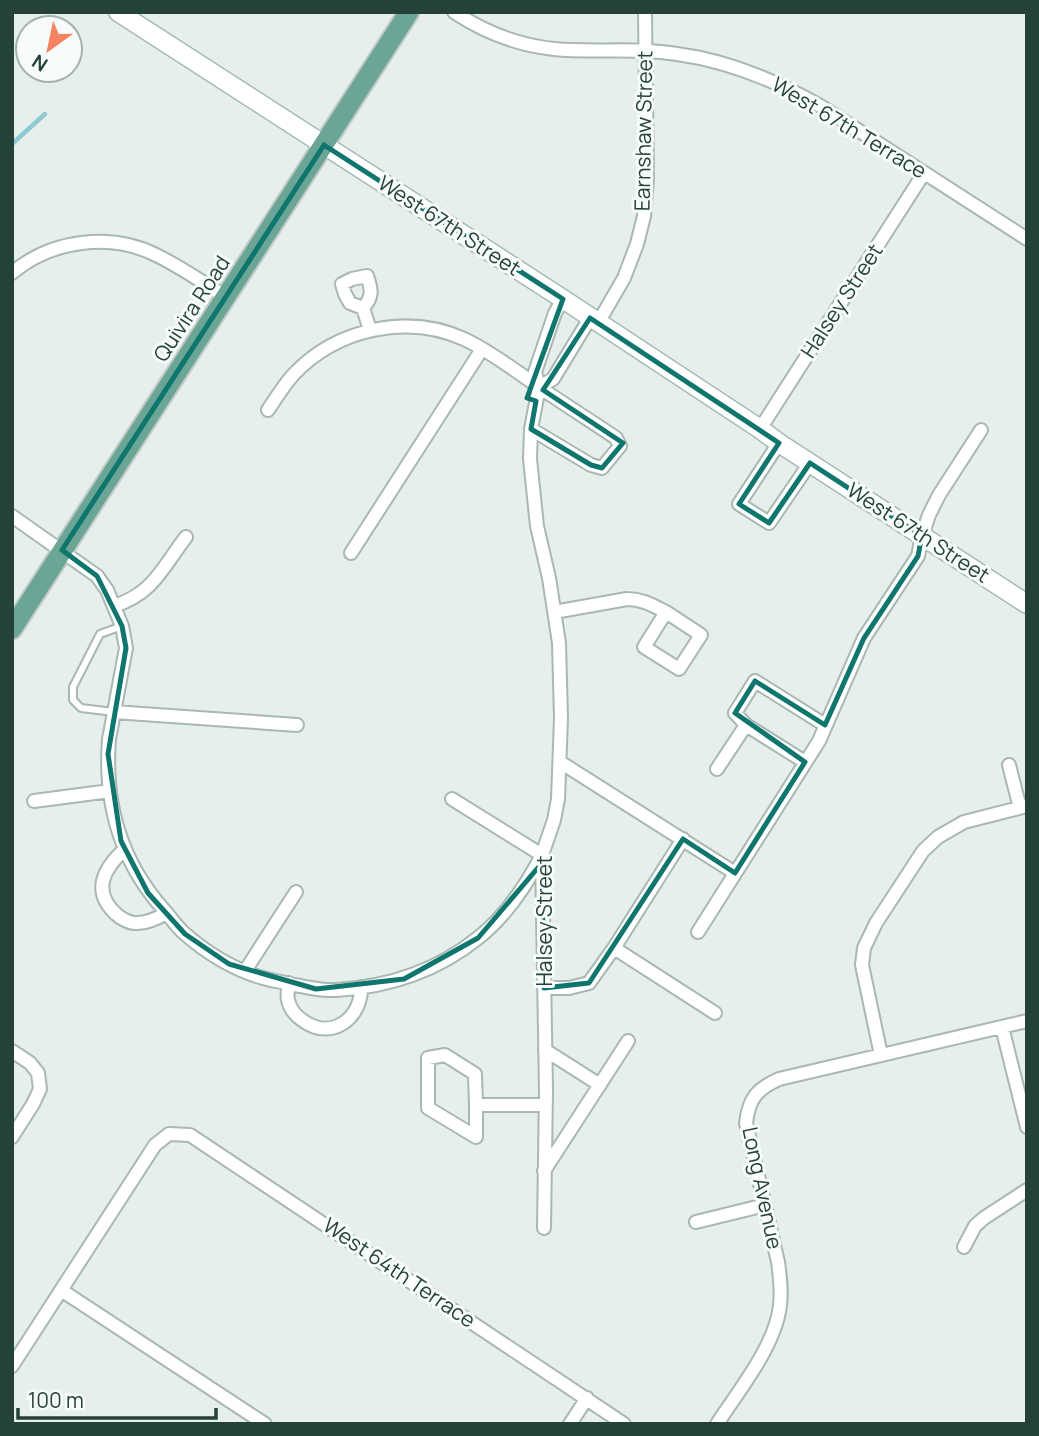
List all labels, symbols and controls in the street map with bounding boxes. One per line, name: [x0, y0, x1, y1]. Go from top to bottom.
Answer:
north arrow: [14, 14, 84, 84]
text: N: [27, 49, 53, 78]
street label: Earnshaw Street: [628, 51, 658, 211]
street label: West 67th Terrace: [767, 70, 932, 184]
street label: West 67th Street: [373, 169, 526, 282]
street label: Halsey Street: [794, 238, 889, 363]
street label: Quivira Road: [146, 250, 236, 367]
street label: West 67th Street: [842, 476, 995, 589]
street label: Halsey Street: [530, 856, 558, 987]
street label: Long Avenue: [736, 1124, 790, 1251]
street label: West 64th Terrace: [318, 1211, 481, 1334]
scale bar: [18, 1376, 215, 1420]
text: 100 m: [28, 1386, 84, 1414]

